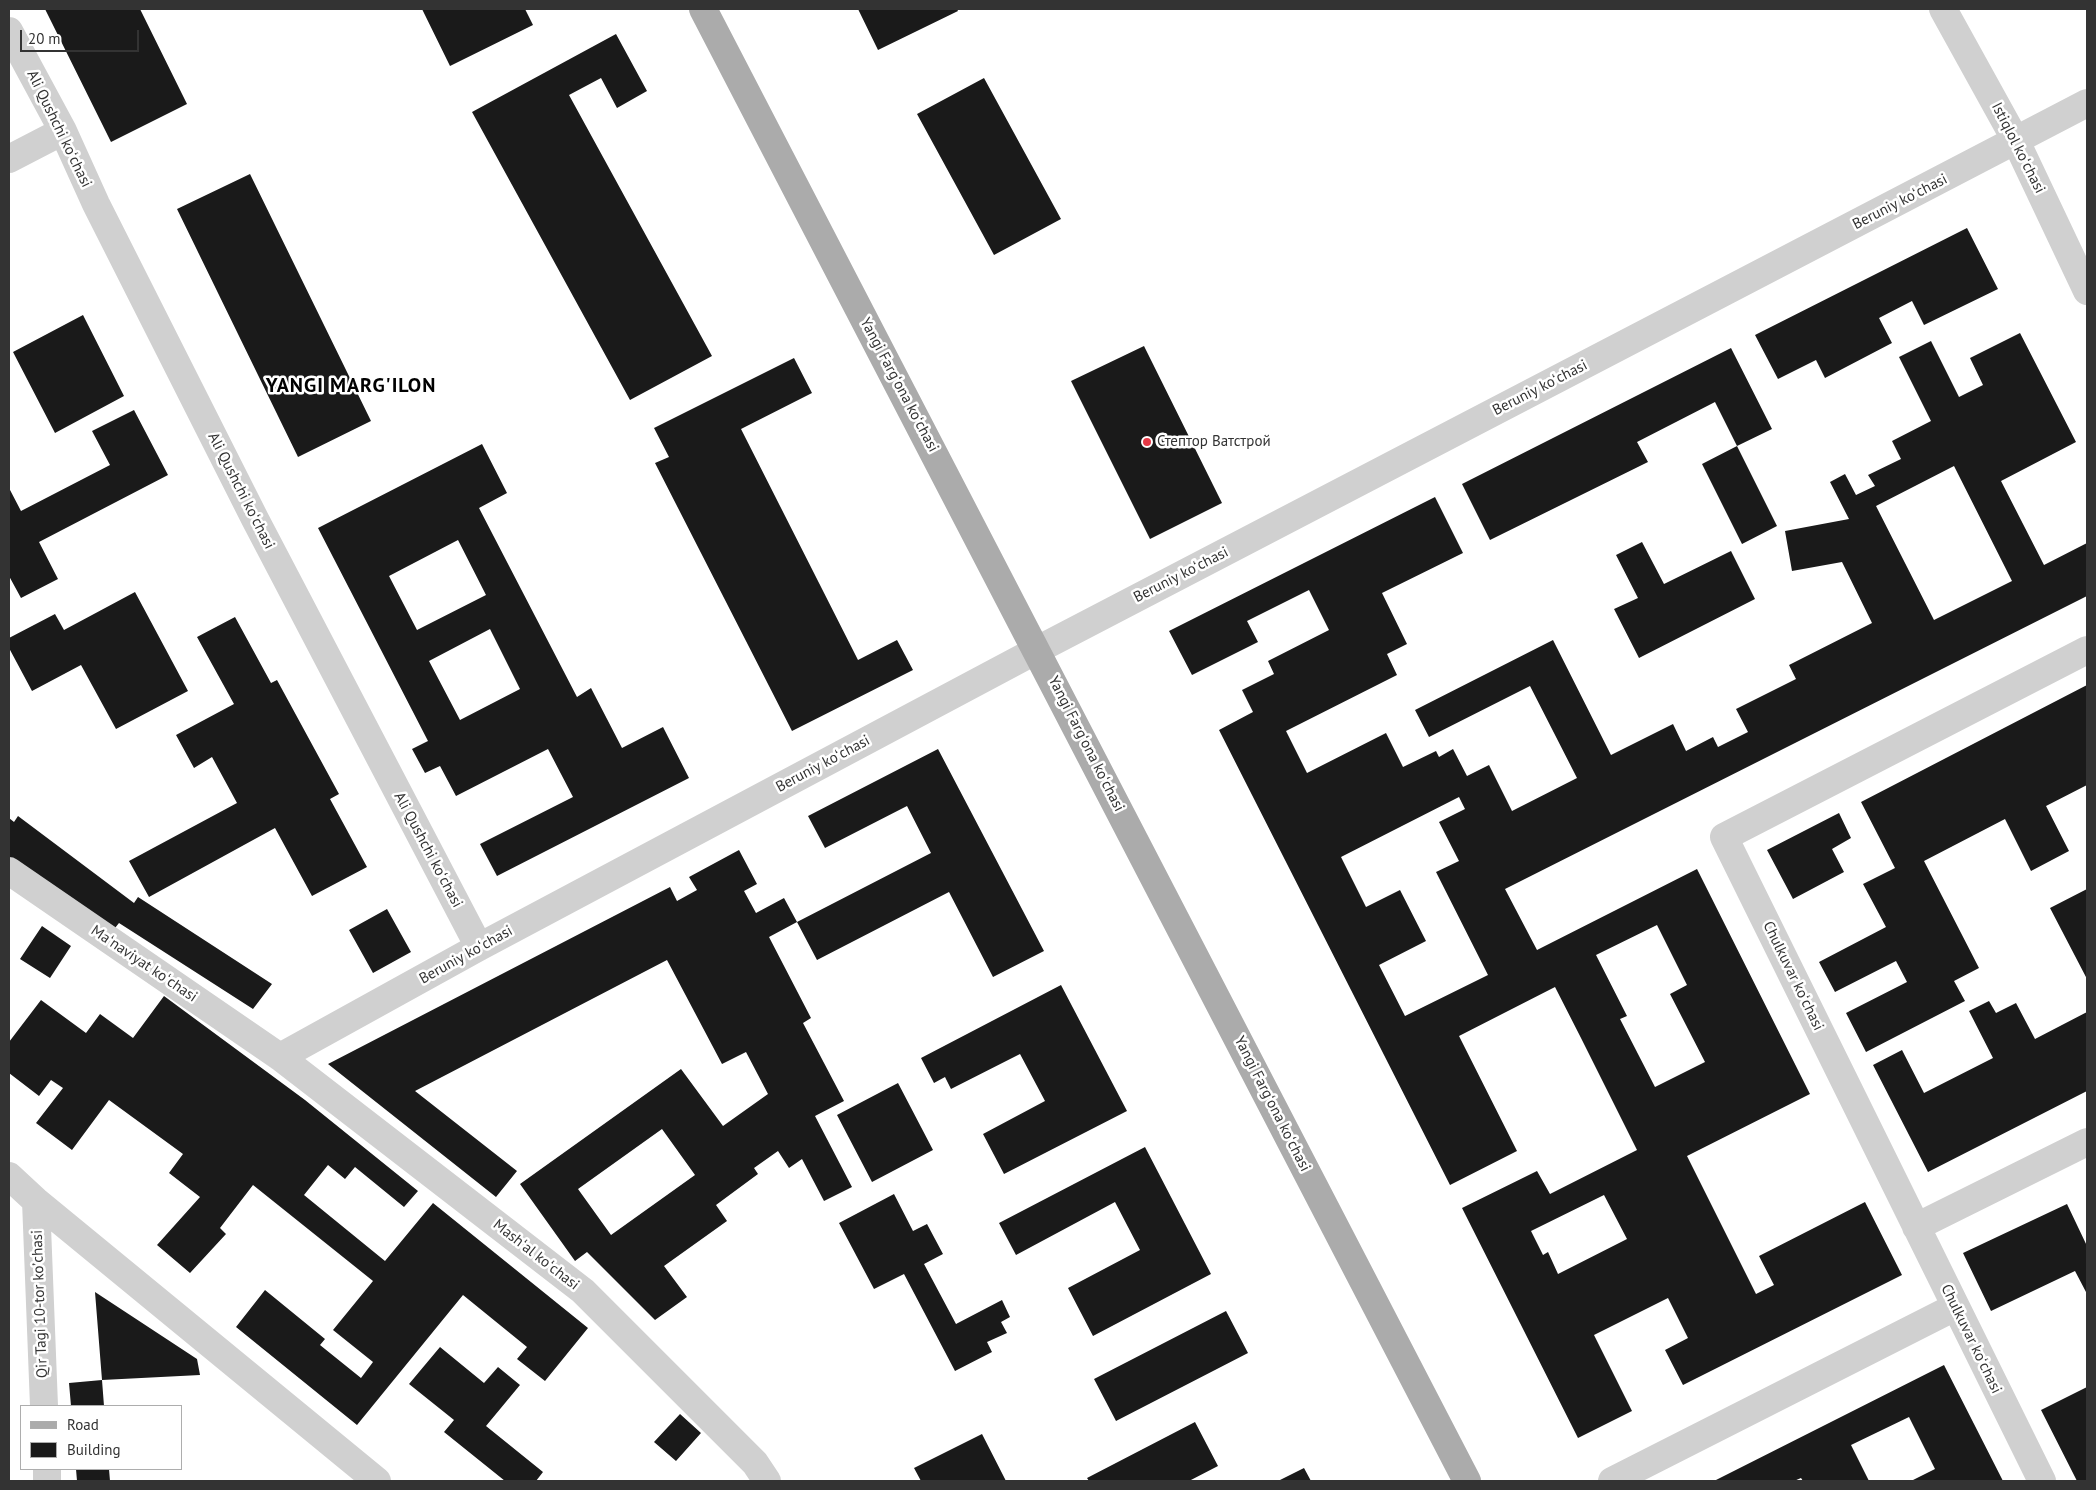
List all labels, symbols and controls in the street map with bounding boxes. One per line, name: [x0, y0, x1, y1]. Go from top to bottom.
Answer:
scale bar: [22, 20, 141, 52]
text: 20 m: [28, 29, 61, 48]
street label: Ali Qushchi koʻchasi: [23, 67, 95, 191]
street label: Istiqlol koʻchasi: [1987, 99, 2049, 197]
street label: Beruniy koʻchasi: [1850, 170, 1950, 234]
street label: Yangi Fargʻona koʻchasi: [856, 315, 942, 455]
street label: Beruniy koʻchasi: [1490, 356, 1590, 420]
district label: YANGI MARG'ILON: [264, 374, 438, 398]
street label: Ali Qushchi koʻchasi: [204, 430, 278, 552]
place label: Стептор Ватстрой: [1157, 433, 1271, 451]
marker: Стептор Ватстрой: [1141, 436, 1153, 448]
street label: Beruniy koʻchasi: [1131, 543, 1231, 607]
street label: Yangi Fargʻona koʻchasi: [1044, 673, 1128, 815]
street label: Beruniy koʻchasi: [773, 732, 873, 796]
street label: Ali Qushchi koʻchasi: [390, 789, 466, 911]
street label: Chulkuvar koʻchasi: [1759, 918, 1827, 1034]
street label: Maʻnaviyat koʻchasi: [87, 922, 201, 1006]
street label: Beruniy koʻchasi: [416, 922, 516, 988]
street label: Yangi Fargʻona koʻchasi: [1230, 1033, 1314, 1175]
street label: Mashʻal koʻchasi: [489, 1216, 583, 1294]
street label: Qir Tagi 10-tor koʼchasi: [28, 1230, 52, 1378]
street label: Chulkuvar koʻchasi: [1937, 1281, 2005, 1397]
legend: [20, 1405, 182, 1470]
text: Road: [67, 1415, 99, 1434]
text: Building: [67, 1440, 121, 1459]

